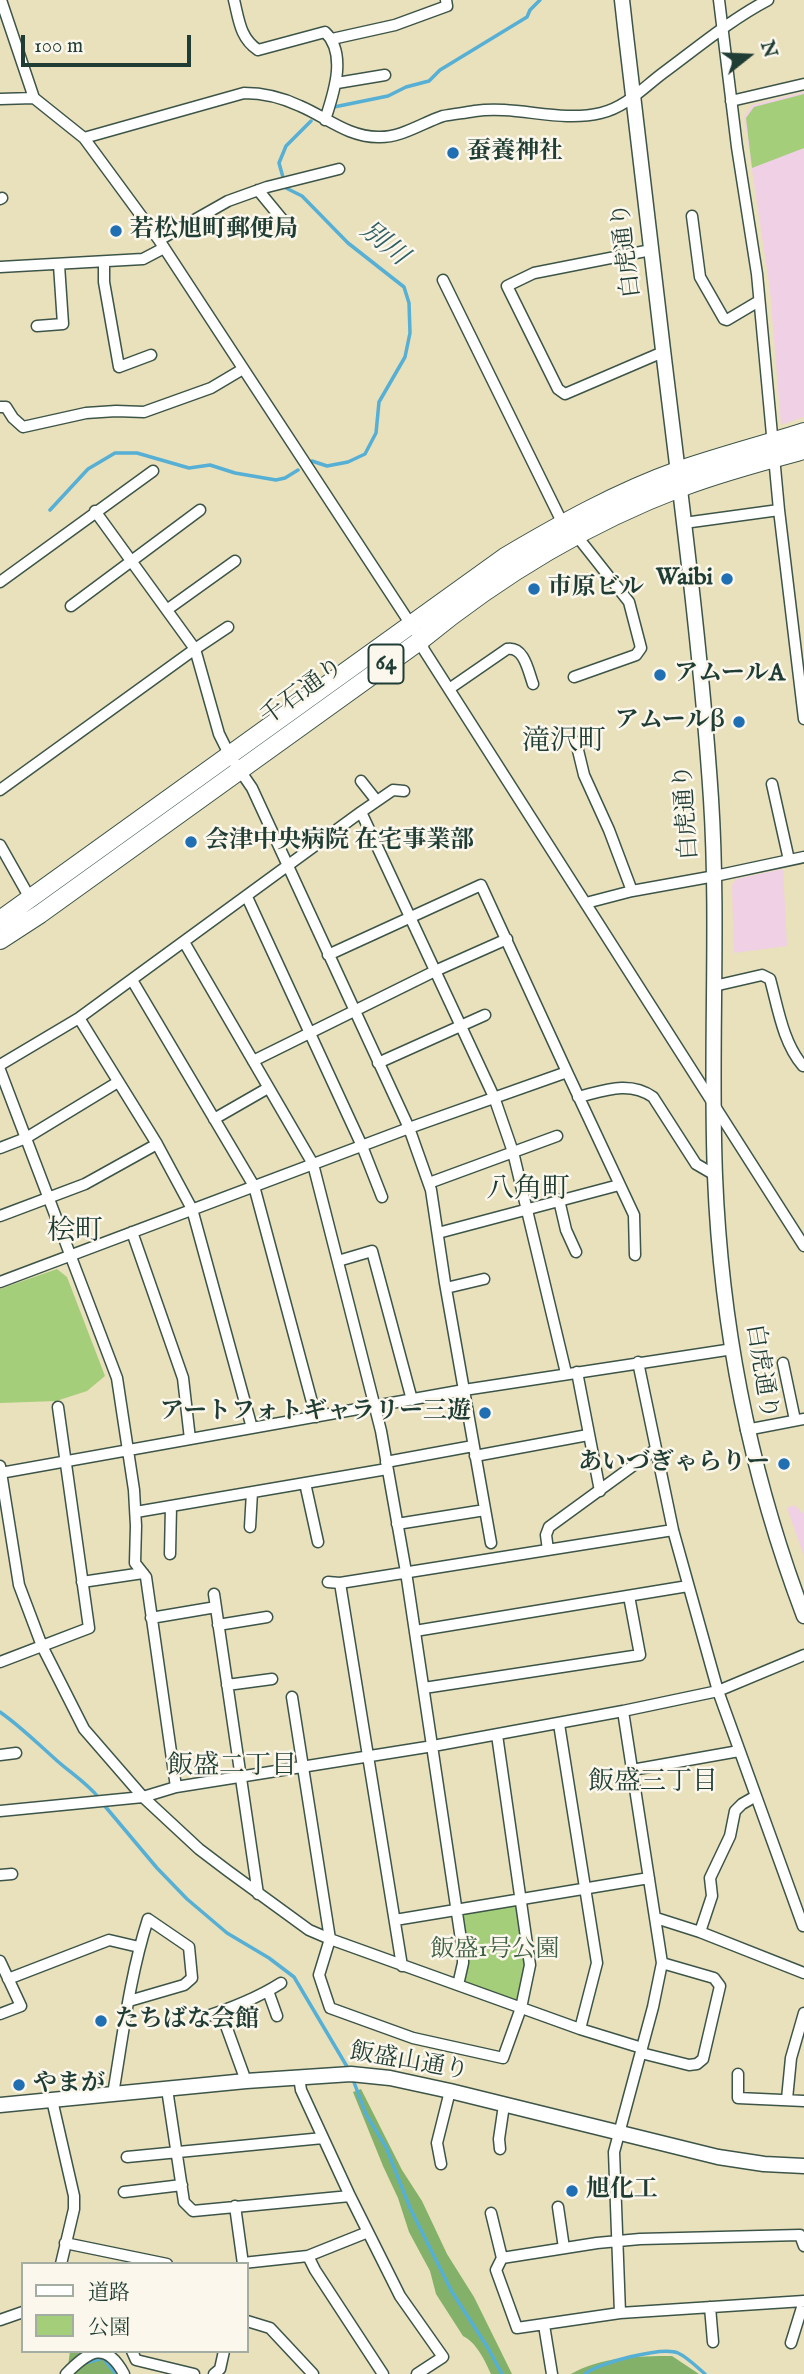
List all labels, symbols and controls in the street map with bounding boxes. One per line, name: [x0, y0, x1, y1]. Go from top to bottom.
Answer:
scale bar: [24, 21, 194, 65]
north arrow: [713, 21, 783, 91]
text: 100 m: [34, 33, 83, 60]
text: N: [754, 38, 782, 61]
place label: 蚕養神社: [467, 139, 563, 167]
marker: 蚕養神社: [445, 145, 461, 161]
street label: 白虎通り: [608, 201, 648, 299]
place label: 若松旭町郵便局: [130, 217, 298, 245]
water label: 別川: [353, 217, 413, 273]
marker: 若松旭町郵便局: [108, 223, 124, 239]
place label: Waibi: [656, 565, 713, 593]
marker: Waibi: [719, 571, 735, 587]
place label: 市原ビル: [548, 575, 644, 603]
marker: 市原ビル: [526, 581, 542, 597]
road number: 64: [368, 644, 404, 684]
street label: 千石通り: [256, 653, 350, 733]
place label: アムールA: [674, 661, 785, 689]
marker: アムールA: [652, 667, 668, 683]
place label: アムールβ: [615, 708, 725, 736]
marker: アムールβ: [731, 714, 747, 730]
district label: 滝沢町: [522, 726, 606, 760]
street label: 白虎通り: [670, 763, 706, 861]
place label: 会津中央病院 在宅事業部: [205, 828, 474, 856]
marker: 会津中央病院 在宅事業部: [183, 834, 199, 850]
district label: 八角町: [486, 1174, 570, 1208]
district label: 桧町: [47, 1216, 103, 1250]
street label: 白虎通り: [738, 1322, 782, 1422]
place label: アートフォトギャラリー三遊: [160, 1399, 471, 1427]
marker: アートフォトギャラリー三遊: [477, 1405, 493, 1421]
place label: あいづぎゃらりー: [578, 1450, 770, 1478]
marker: あいづぎゃらりー: [776, 1456, 792, 1472]
district label: 飯盛二丁目: [167, 1752, 297, 1784]
district label: 飯盛三丁目: [588, 1768, 718, 1800]
park label: 飯盛1号公園: [431, 1937, 559, 1965]
place label: たちばな会館: [115, 2007, 259, 2035]
marker: たちばな会館: [93, 2013, 109, 2029]
street label: 飯盛山通り: [347, 2038, 471, 2088]
place label: やまが: [33, 2071, 105, 2099]
marker: やまが: [11, 2077, 27, 2093]
place label: 旭化工: [586, 2177, 658, 2205]
marker: 旭化工: [564, 2183, 580, 2199]
legend: [21, 2262, 248, 2353]
text: 道路: [88, 2280, 130, 2307]
text: 公園: [88, 2315, 130, 2342]

